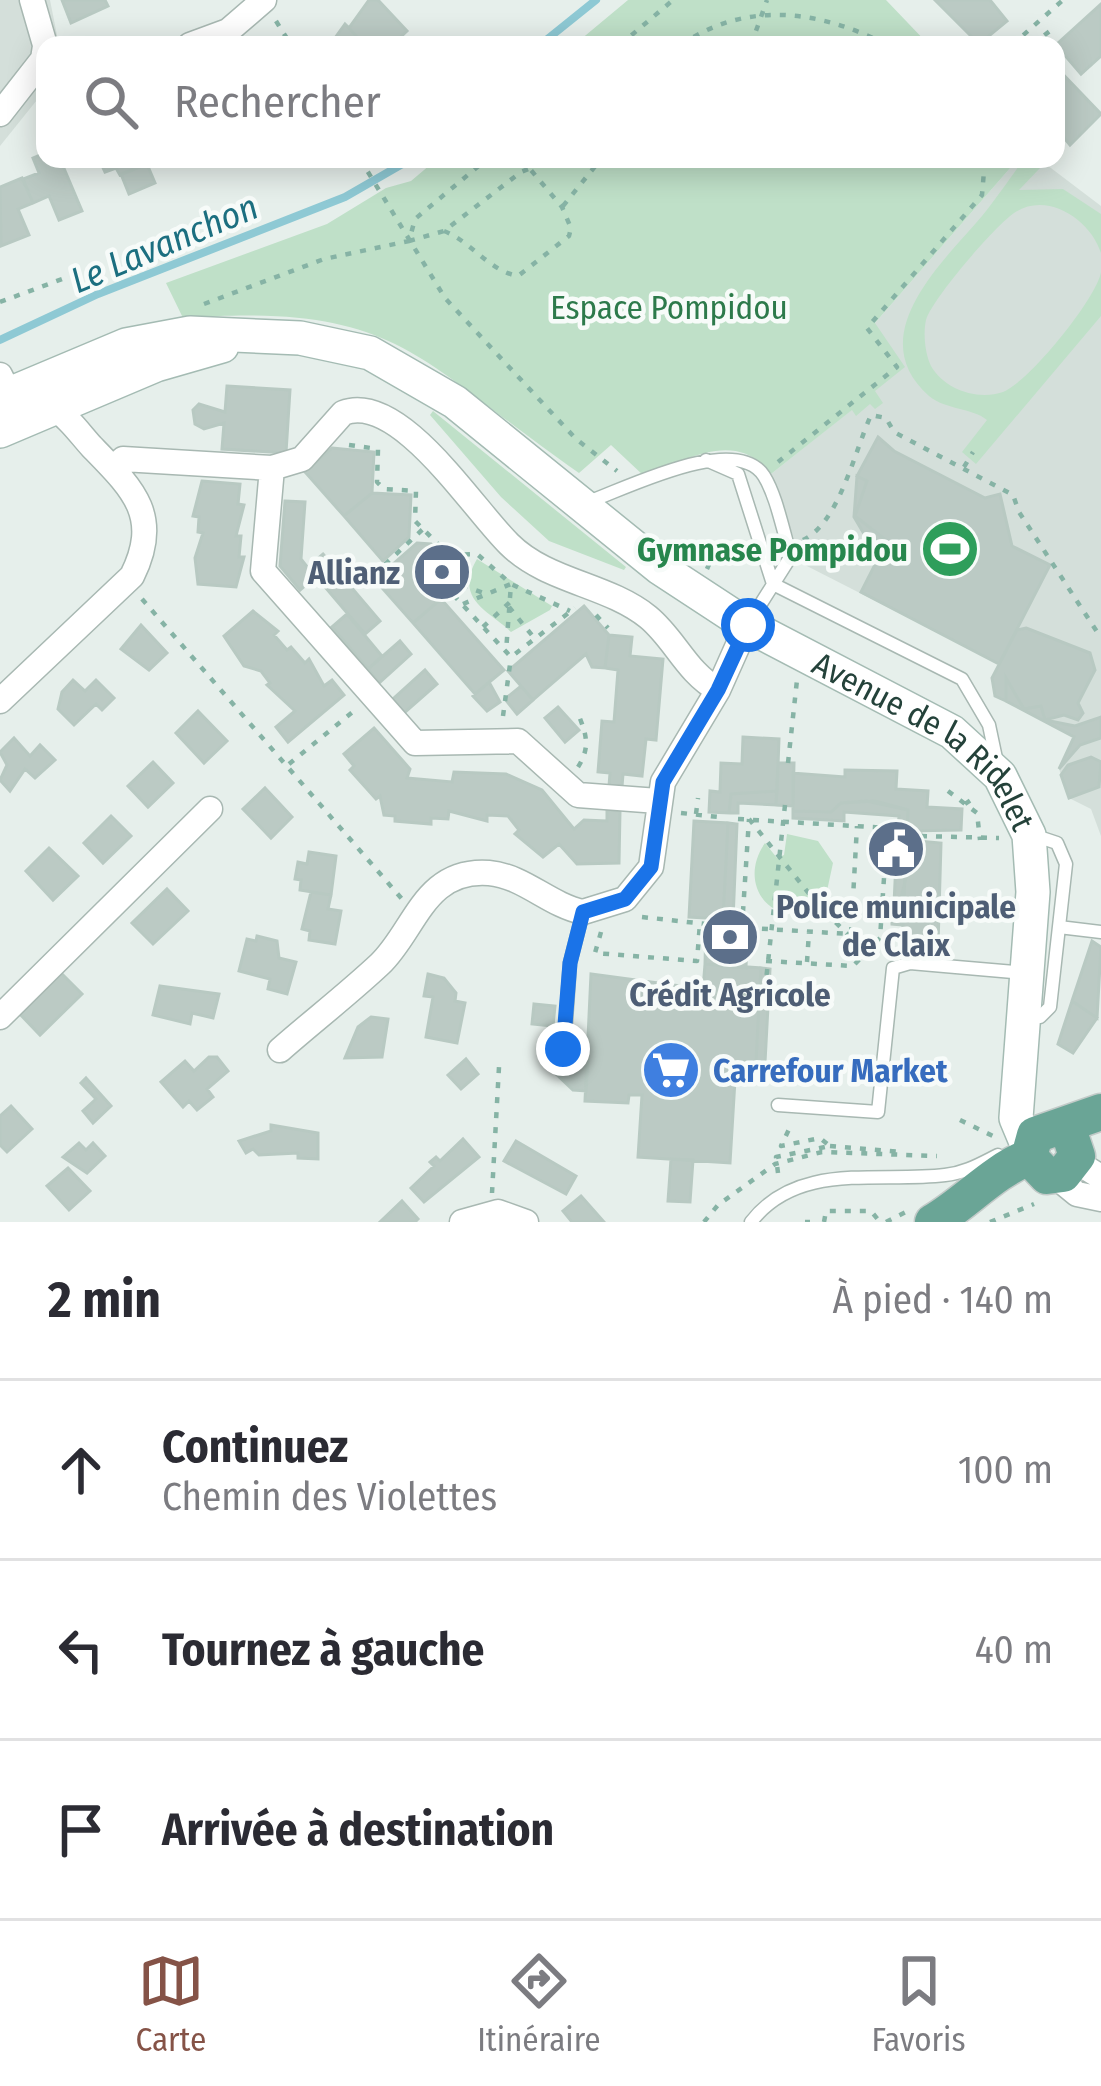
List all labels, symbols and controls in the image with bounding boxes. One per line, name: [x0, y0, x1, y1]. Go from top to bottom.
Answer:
search box: [36, 36, 1065, 168]
icon: search: [78, 69, 144, 135]
text: Rechercher: [174, 75, 381, 129]
water label: Le Lavanchon: [64, 185, 265, 303]
park label: Espace Pompidou: [550, 288, 788, 328]
sports icon: Gymnase Pompidou: [919, 518, 981, 580]
place label: Gymnase Pompidou: [637, 530, 908, 570]
bank icon: Allianz: [411, 541, 473, 603]
place label: Allianz: [307, 553, 400, 593]
route start: [721, 598, 775, 652]
street label: Avenue de la Ridelet: [805, 644, 1043, 837]
public building icon: Police municipale de Claix: [865, 818, 927, 880]
place label: Police municipale de Claix: [776, 887, 1016, 965]
bank icon: Crédit Agricole: [699, 906, 761, 968]
place label: Crédit Agricole: [629, 975, 831, 1015]
route end: [536, 1022, 590, 1076]
supermarket icon: Carrefour Market: [640, 1039, 702, 1101]
place label: Carrefour Market: [713, 1051, 948, 1091]
text: 2 min: [48, 1269, 161, 1331]
text: À pied · 140 m: [832, 1277, 1053, 1323]
text: Continuez: [162, 1420, 348, 1474]
icon: ahead: [48, 1437, 114, 1503]
text: 100 m: [958, 1447, 1053, 1493]
text: Chemin des Violettes: [162, 1474, 497, 1520]
icon: left: [48, 1617, 114, 1683]
text: Tournez à gauche: [162, 1623, 484, 1677]
text: 40 m: [975, 1627, 1053, 1673]
icon: arrive: [48, 1797, 114, 1863]
text: Arrivée à destination: [162, 1803, 554, 1857]
tab: Carte: [135, 1948, 206, 2060]
tab: Itinéraire: [477, 1948, 601, 2060]
tab: Favoris: [872, 1948, 966, 2060]

